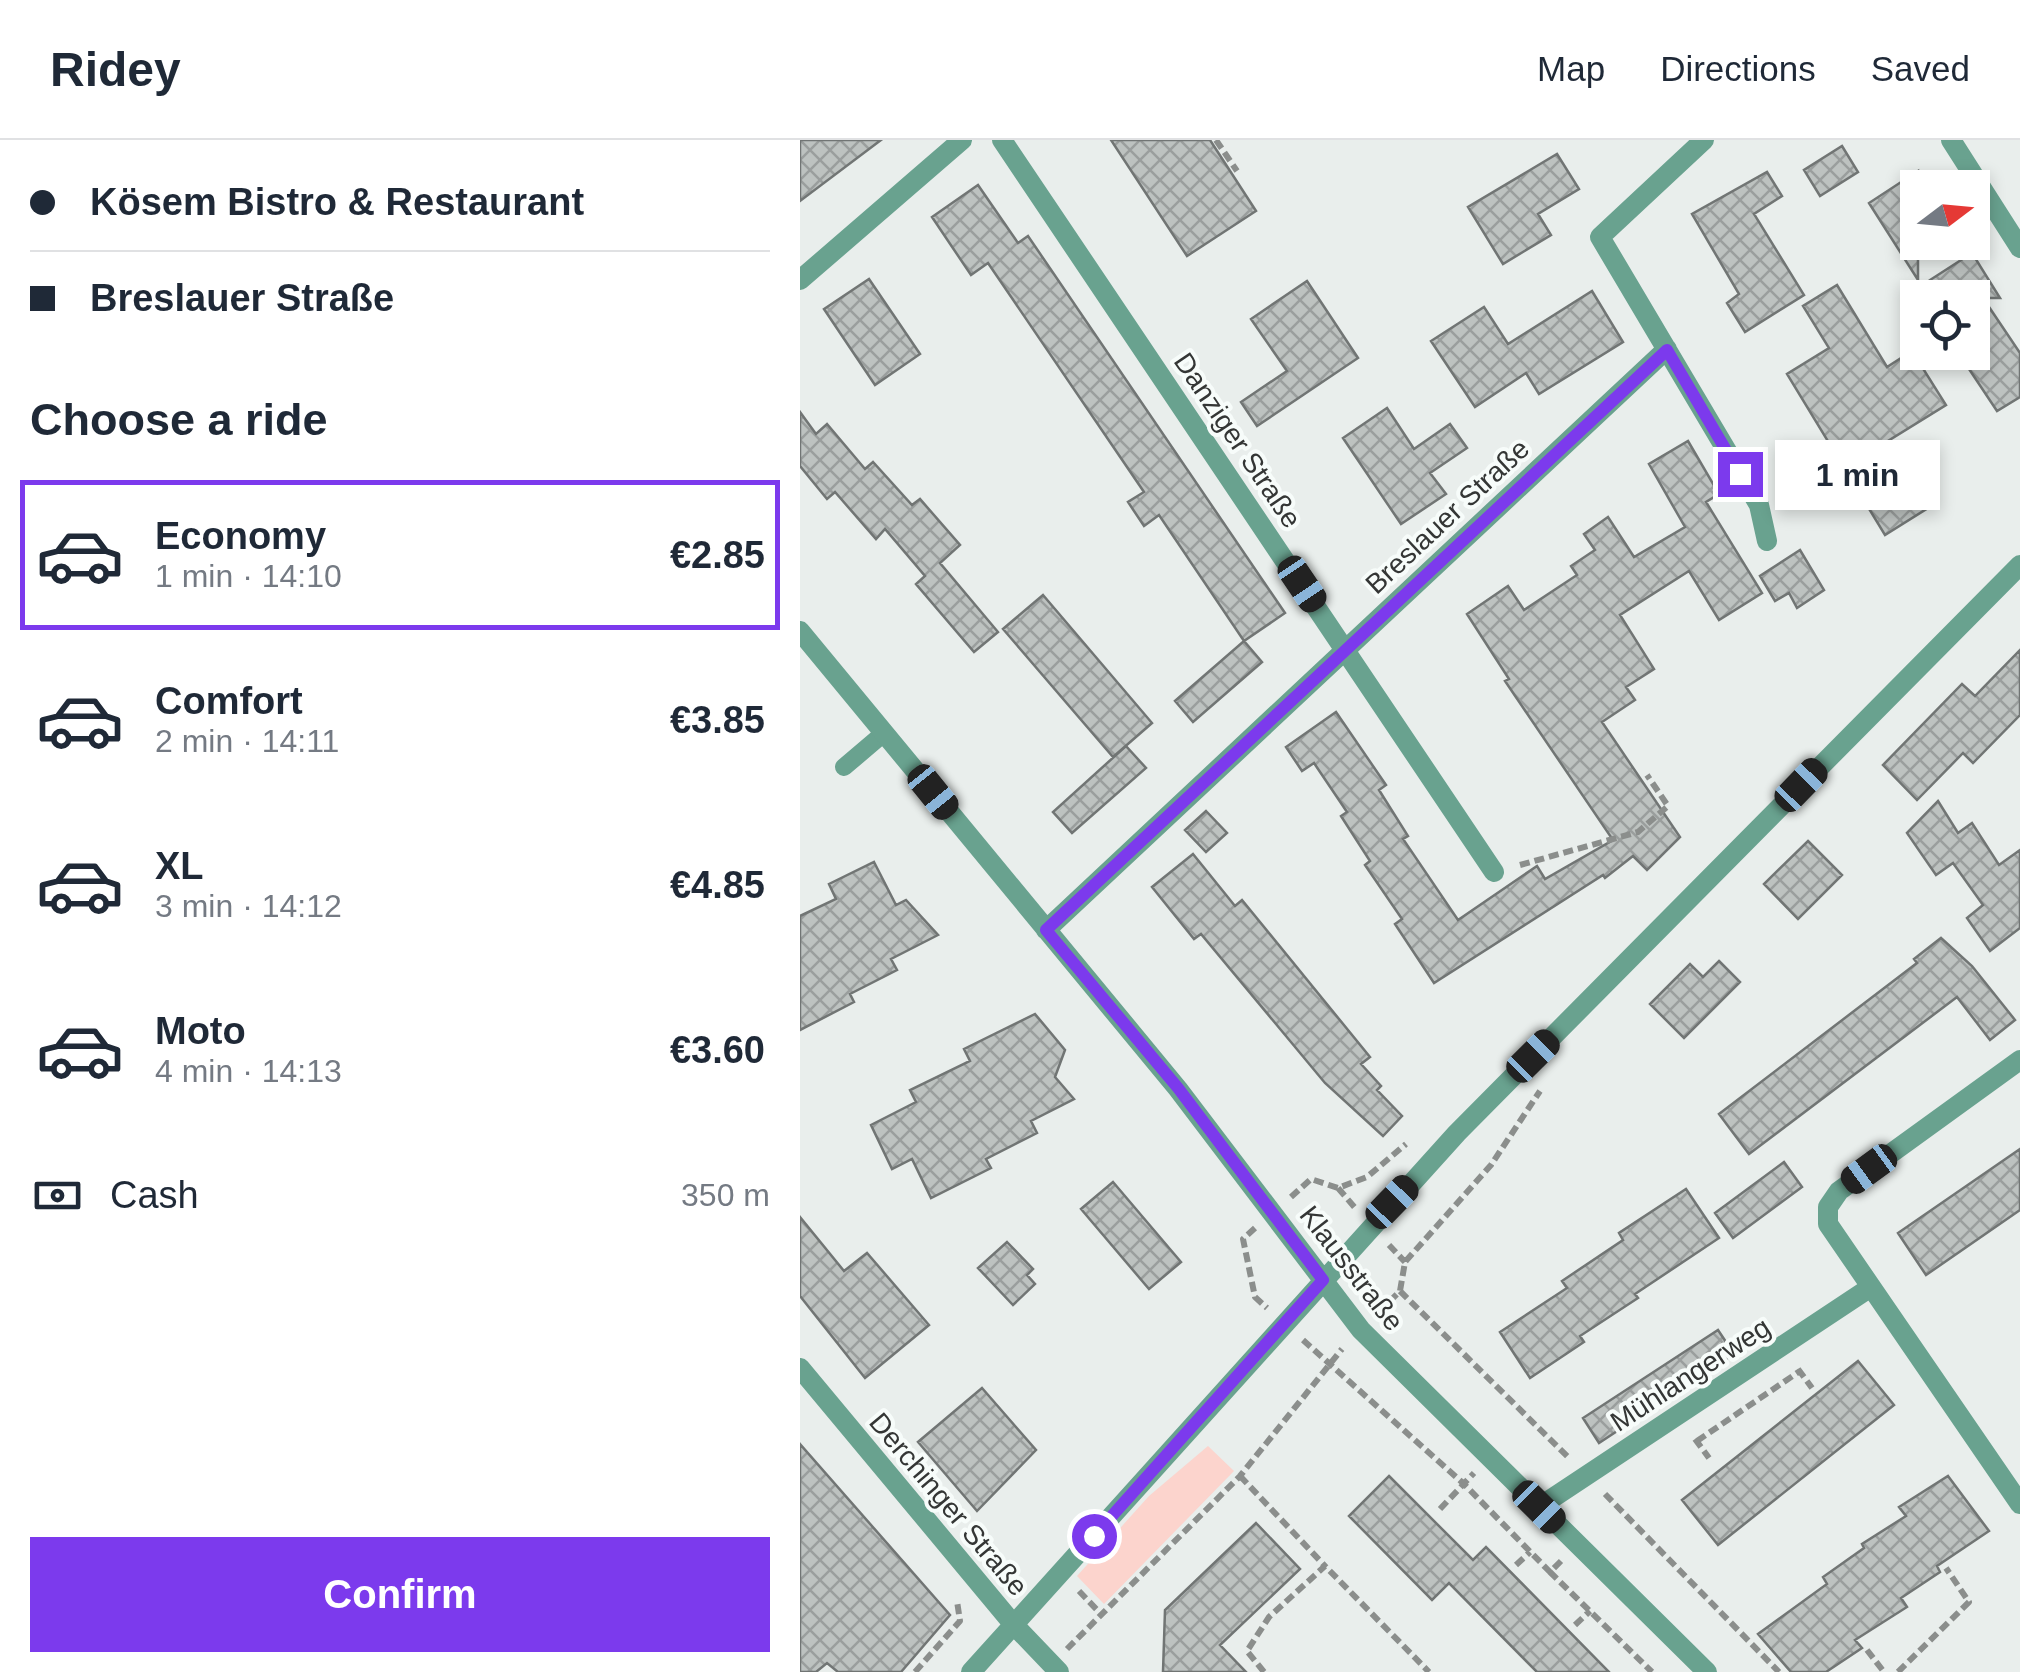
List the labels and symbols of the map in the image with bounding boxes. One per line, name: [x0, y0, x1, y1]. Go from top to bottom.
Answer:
north arrow: [1900, 170, 1990, 260]
street label: Danziger Straße: [1168, 347, 1307, 533]
street label: Breslauer Straße: [1359, 433, 1535, 600]
callout: 1 min: [1775, 439, 1940, 509]
route end: [1718, 452, 1763, 497]
car: [1273, 551, 1331, 617]
car: [1769, 753, 1833, 817]
car: [902, 759, 964, 825]
car: [1501, 1024, 1565, 1088]
car: [1836, 1139, 1902, 1199]
car: [1360, 1170, 1424, 1234]
street label: Klausstraße: [1293, 1200, 1410, 1337]
street label: Mühlangerweg: [1605, 1311, 1776, 1437]
street label: Derchinger Straße: [863, 1407, 1034, 1602]
car: [1507, 1475, 1571, 1539]
route start: [1072, 1514, 1117, 1559]

